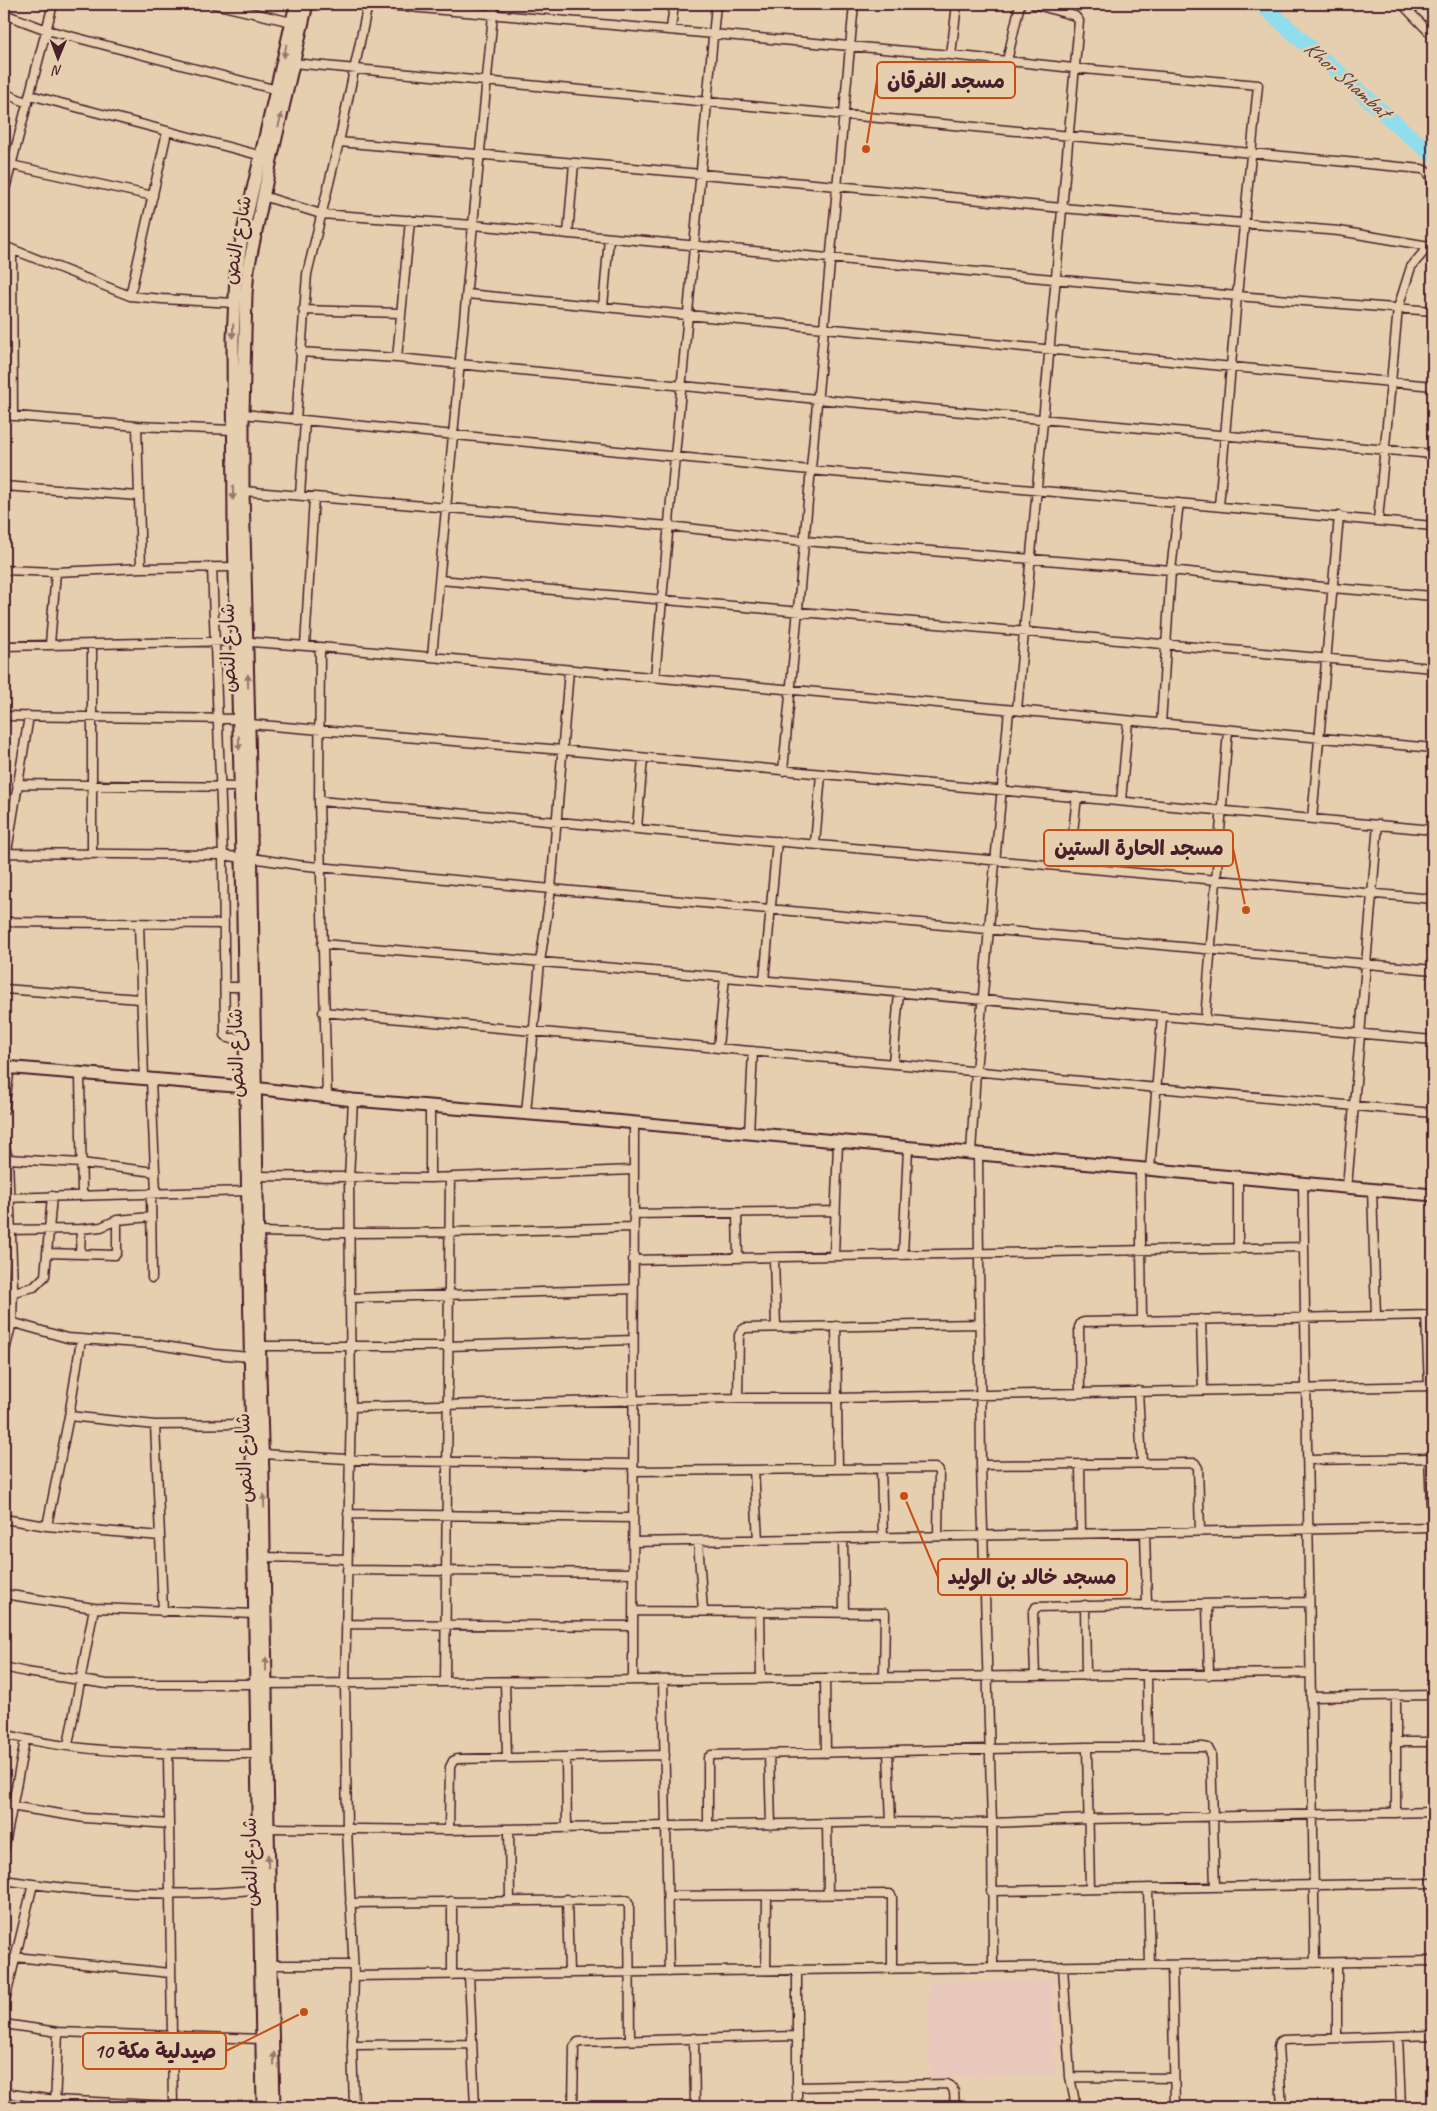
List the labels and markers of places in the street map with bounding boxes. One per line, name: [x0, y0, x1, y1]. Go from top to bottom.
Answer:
callout: مسجد الفرقان: [877, 62, 1015, 98]
callout: مسجد الحارة الستين: [1044, 830, 1233, 866]
callout: مسجد خالد بن الوليد: [938, 1559, 1127, 1595]
callout: صيدلية مكة 10: [83, 2033, 226, 2069]

